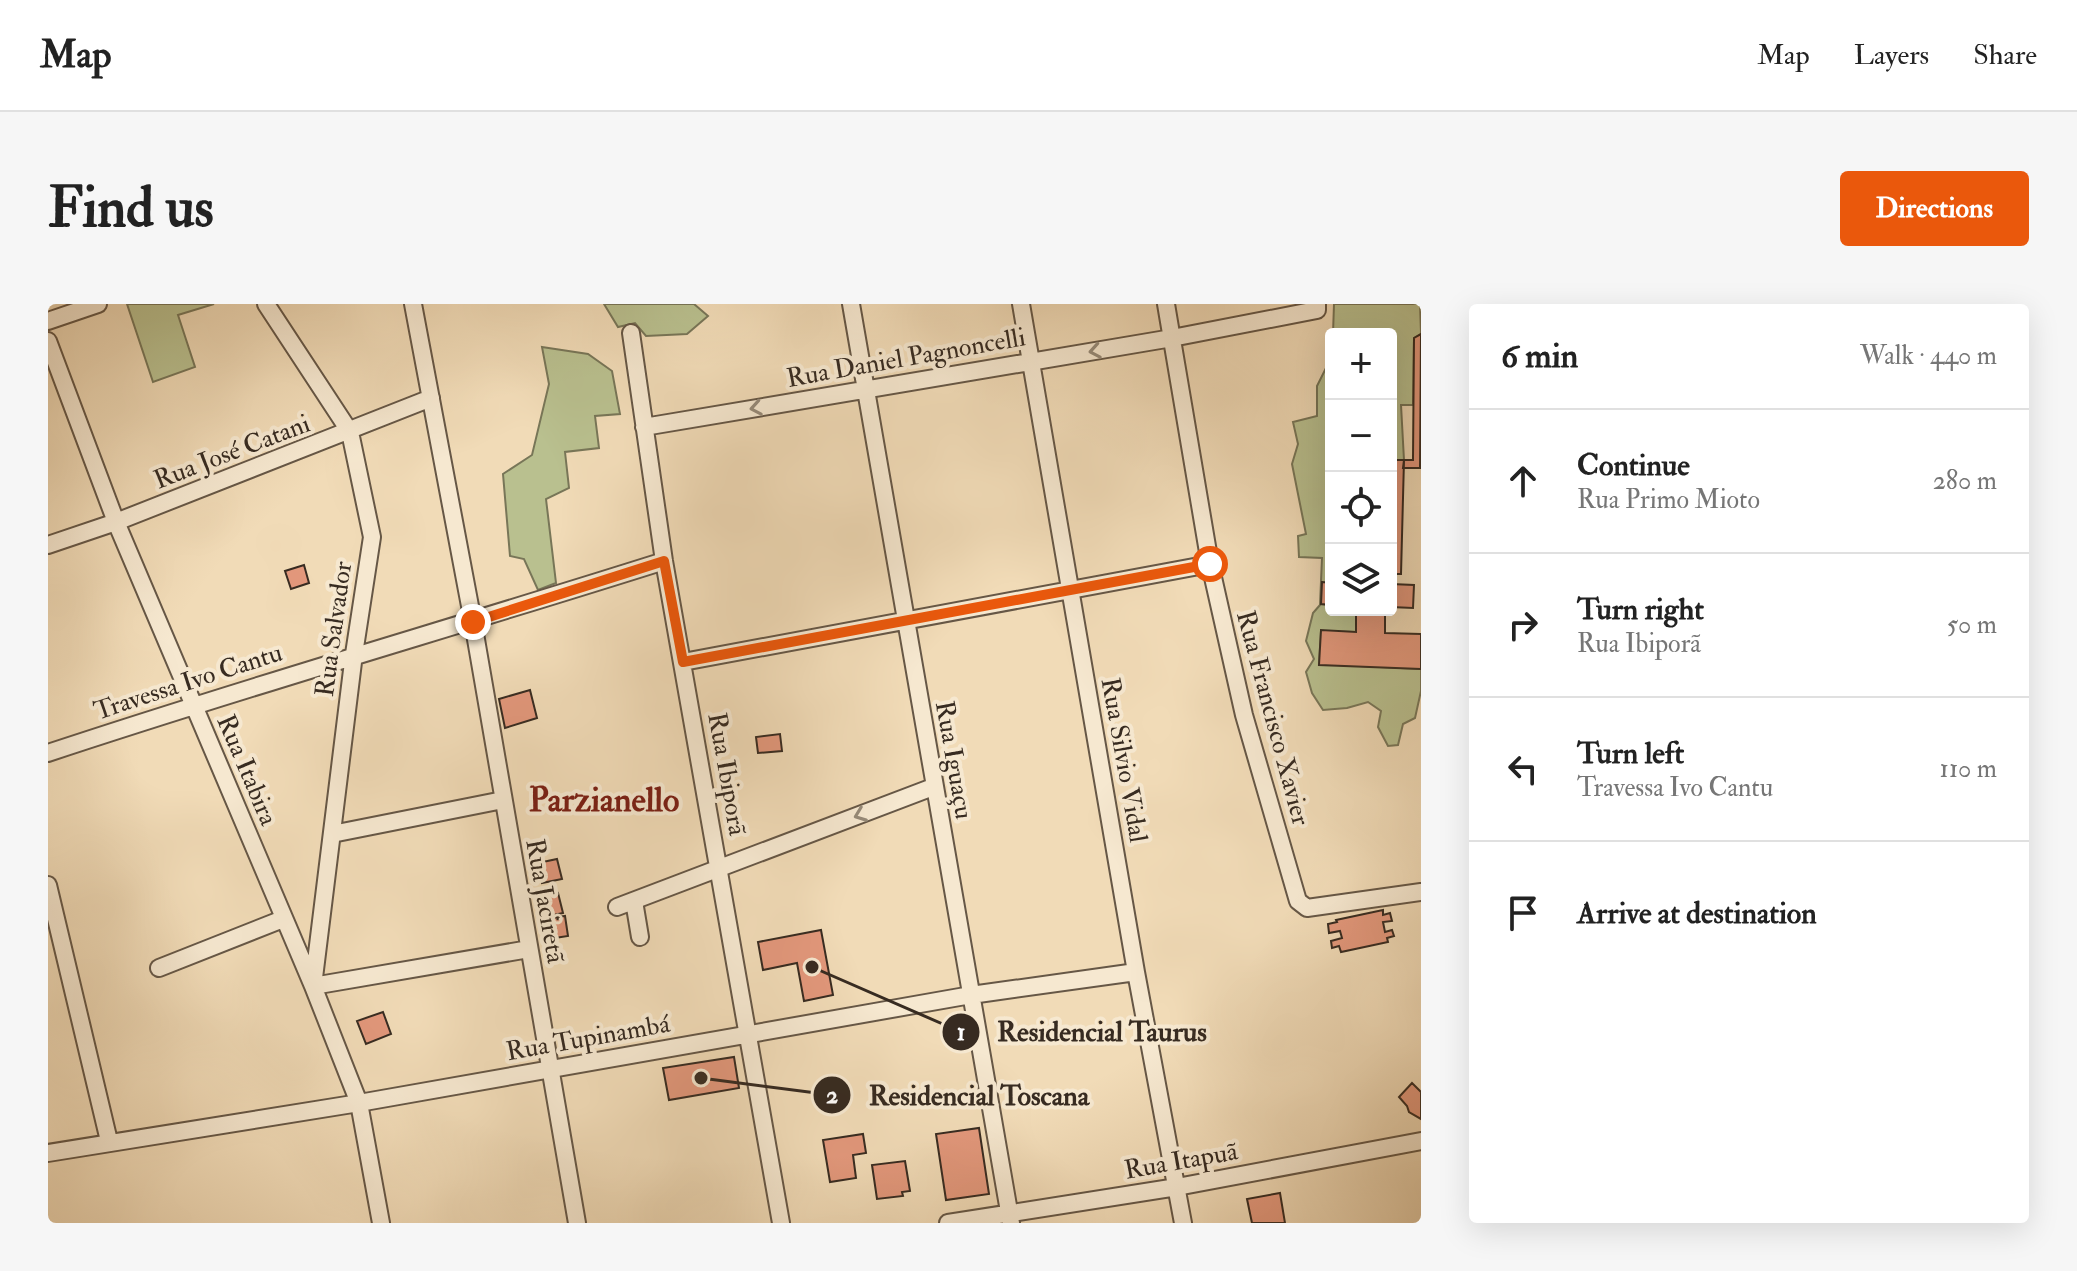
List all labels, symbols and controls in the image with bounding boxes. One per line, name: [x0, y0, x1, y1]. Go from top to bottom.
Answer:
text: Map: [40, 31, 111, 79]
text: Map: [1757, 38, 1810, 73]
text: Layers: [1854, 38, 1929, 73]
text: Share: [1973, 38, 2037, 73]
button: Directions: [1840, 171, 2029, 246]
text: Find us: [48, 173, 214, 244]
street label: Rua Daniel Pagnoncelli: [784, 321, 1028, 395]
map controls: [1325, 328, 1397, 616]
button: +: [1325, 328, 1397, 400]
text: 6 min: [1501, 335, 1578, 378]
text: Walk · 440 m: [1860, 340, 1997, 372]
one-way arrow: [1088, 341, 1102, 358]
one-way arrow: [749, 399, 763, 416]
button: −: [1325, 400, 1397, 472]
street label: Rua José Catani: [149, 408, 315, 496]
text: Continue: [1577, 447, 1690, 484]
icon: ahead: [1501, 459, 1545, 503]
text: 280 m: [1933, 465, 1997, 497]
button: locate: [1325, 472, 1397, 544]
text: Rua Primo Mioto: [1577, 484, 1760, 516]
button: layers: [1325, 544, 1397, 616]
route start: [1192, 546, 1228, 582]
street label: Rua Salvador: [309, 559, 359, 699]
text: Turn right: [1577, 591, 1704, 628]
icon: right: [1501, 603, 1545, 647]
route end: [455, 604, 491, 640]
street label: Rua Francisco Xavier: [1229, 607, 1317, 829]
text: 50 m: [1947, 609, 1997, 641]
text: Rua Ibiporã: [1577, 628, 1701, 660]
street label: Travessa Ivo Cantu: [90, 636, 286, 728]
street label: Rua Silvio Vidal: [1094, 675, 1154, 845]
street label: Rua Iguaçu: [928, 698, 980, 822]
street label: Rua Itabira: [209, 710, 285, 830]
street label: Rua Ibiporã: [699, 710, 754, 838]
text: Turn left: [1577, 735, 1684, 772]
icon: left: [1501, 747, 1545, 791]
text: 110 m: [1940, 753, 1997, 785]
text: Travessa Ivo Cantu: [1577, 772, 1773, 804]
district label: Parzianello: [529, 779, 679, 822]
one-way arrow: [854, 805, 868, 822]
street label: Rua Jaciretã: [518, 836, 572, 966]
icon: arrive: [1501, 891, 1545, 935]
text: Arrive at destination: [1577, 895, 1817, 932]
callout: Residencial Taurus: [941, 1006, 1223, 1058]
street label: Rua Tupinambá: [504, 1008, 673, 1069]
text: Residencial Taurus: [997, 1015, 1207, 1050]
text: 1: [957, 1017, 965, 1048]
callout: Residencial Toscana: [812, 1069, 1105, 1121]
text: Residencial Toscana: [869, 1079, 1091, 1114]
text: 2: [826, 1080, 838, 1111]
street label: Rua Itapuã: [1122, 1135, 1241, 1188]

